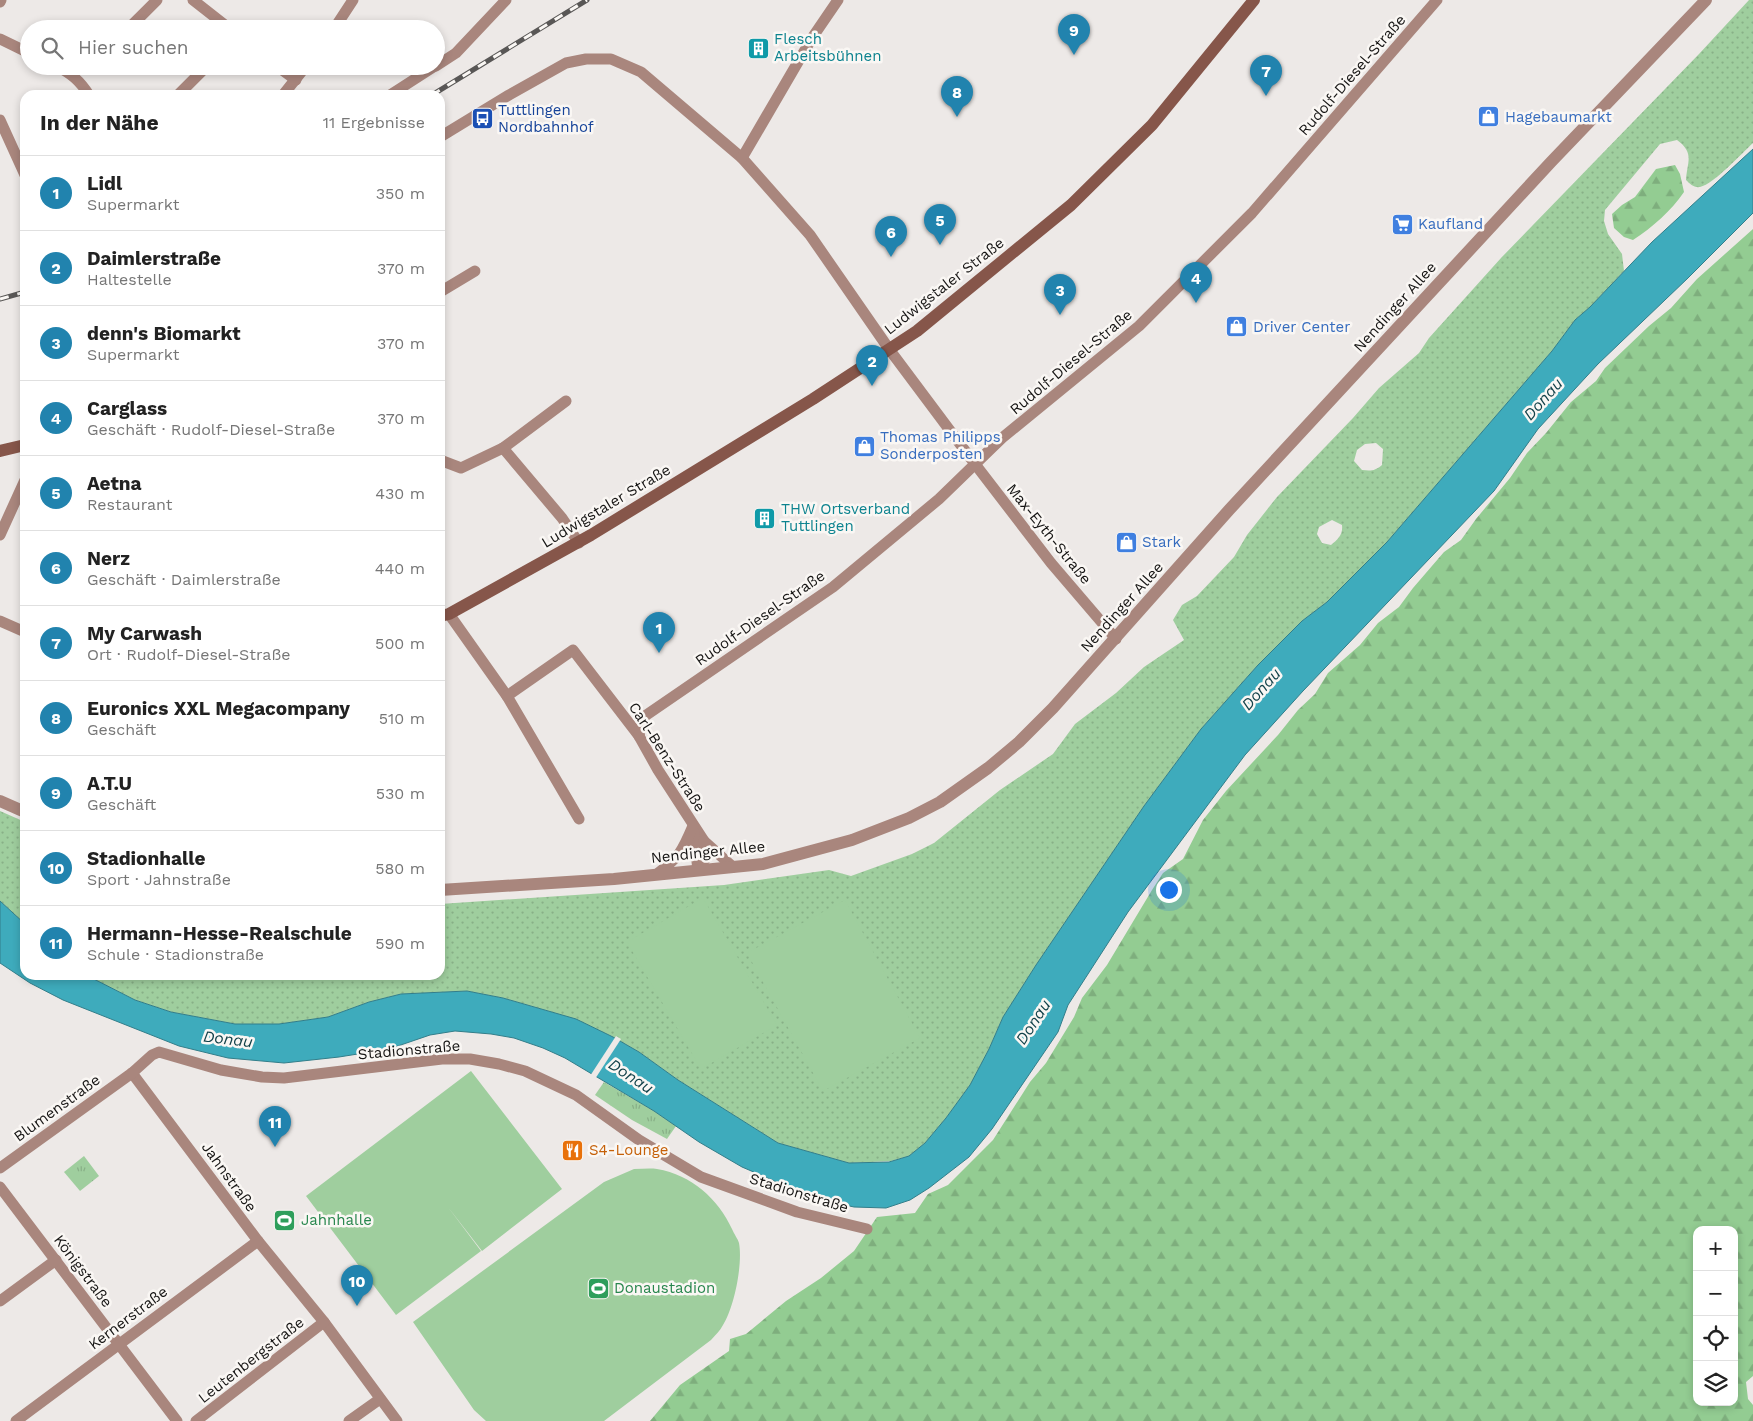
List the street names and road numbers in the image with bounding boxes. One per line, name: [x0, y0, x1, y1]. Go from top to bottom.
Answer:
street label: Rudolf-Diesel-Straße: [1295, 11, 1409, 139]
street label: Ludwigstaler Straße: [881, 234, 1007, 338]
street label: Nendinger Allee: [1350, 258, 1440, 356]
street label: Rudolf-Diesel-Straße: [1006, 306, 1136, 418]
street label: Ludwigstaler Straße: [538, 460, 674, 552]
street label: Max-Eyth-Straße: [1003, 480, 1095, 588]
street label: Nendinger Allee: [1077, 558, 1167, 656]
street label: Rudolf-Diesel-Straße: [692, 566, 828, 670]
street label: Carl-Benz-Straße: [625, 699, 709, 815]
street label: Nendinger Allee: [650, 837, 766, 867]
street label: Stadionstraße: [357, 1037, 461, 1063]
street label: Blumenstraße: [10, 1071, 104, 1145]
street label: Jahnstraße: [198, 1139, 260, 1215]
street label: Stadionstraße: [747, 1169, 851, 1217]
street label: Königstraße: [50, 1231, 116, 1311]
street label: Kernerstraße: [85, 1282, 171, 1354]
street label: Leutenbergstraße: [195, 1313, 307, 1407]

